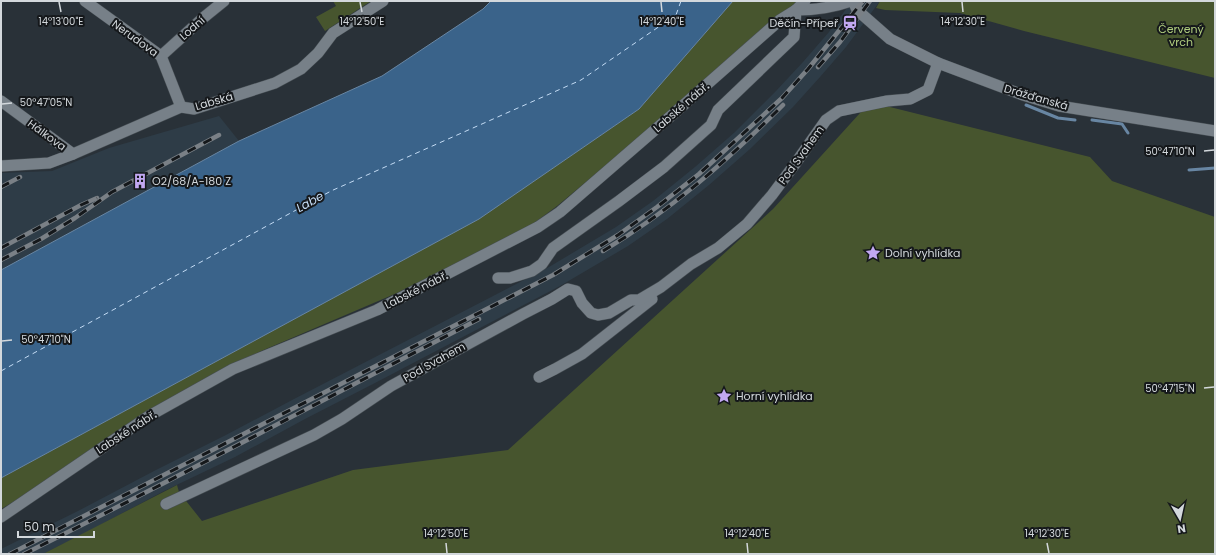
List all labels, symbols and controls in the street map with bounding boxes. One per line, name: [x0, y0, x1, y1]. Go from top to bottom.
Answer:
street label: Lodní: [176, 12, 208, 44]
text: 14°13'00"E: [39, 14, 83, 29]
text: 14°12'50"E: [340, 14, 384, 29]
text: 14°12'40"E: [640, 14, 684, 29]
station icon: Děčín-Přípeř: [841, 14, 859, 32]
text: 14°12'30"E: [941, 14, 985, 29]
place label: Děčín-Přípeř: [769, 15, 839, 31]
street label: Nerudova: [109, 16, 161, 60]
park label: Červený vrch: [1158, 21, 1205, 50]
street label: Labské nábř.: [650, 78, 712, 136]
street label: Drážďanská: [1002, 80, 1070, 114]
street label: Labská: [193, 88, 235, 114]
text: 50°47'05"N: [20, 95, 72, 110]
street label: Hálkova: [24, 116, 70, 154]
street label: Pod Svahem: [774, 122, 828, 188]
text: 50°47'10"N: [1145, 144, 1195, 159]
building icon: O2/68/A-180 Z: [131, 172, 149, 190]
place label: O2/68/A-180 Z: [152, 173, 231, 189]
water label: Labe: [293, 187, 327, 216]
place icon: Dolní vyhlídka: [864, 244, 882, 262]
place label: Dolní vyhlídka: [885, 245, 961, 261]
street label: Labské nábř.: [382, 267, 450, 313]
text: 50°47'10"N: [21, 332, 71, 347]
street label: Pod Svahem: [400, 338, 468, 386]
text: 50°47'15"N: [1145, 381, 1195, 396]
place icon: Horní vyhlídka: [715, 387, 733, 405]
place label: Horní vyhlídka: [736, 388, 813, 404]
street label: Labské nábř.: [93, 406, 159, 458]
north arrow: [1160, 499, 1200, 539]
scale bar: [18, 513, 94, 539]
text: 50 m: [24, 518, 55, 535]
text: N: [1176, 520, 1187, 537]
text: 14°12'50"E: [424, 526, 468, 541]
text: 14°12'40"E: [725, 526, 769, 541]
text: 14°12'30"E: [1025, 526, 1069, 541]

